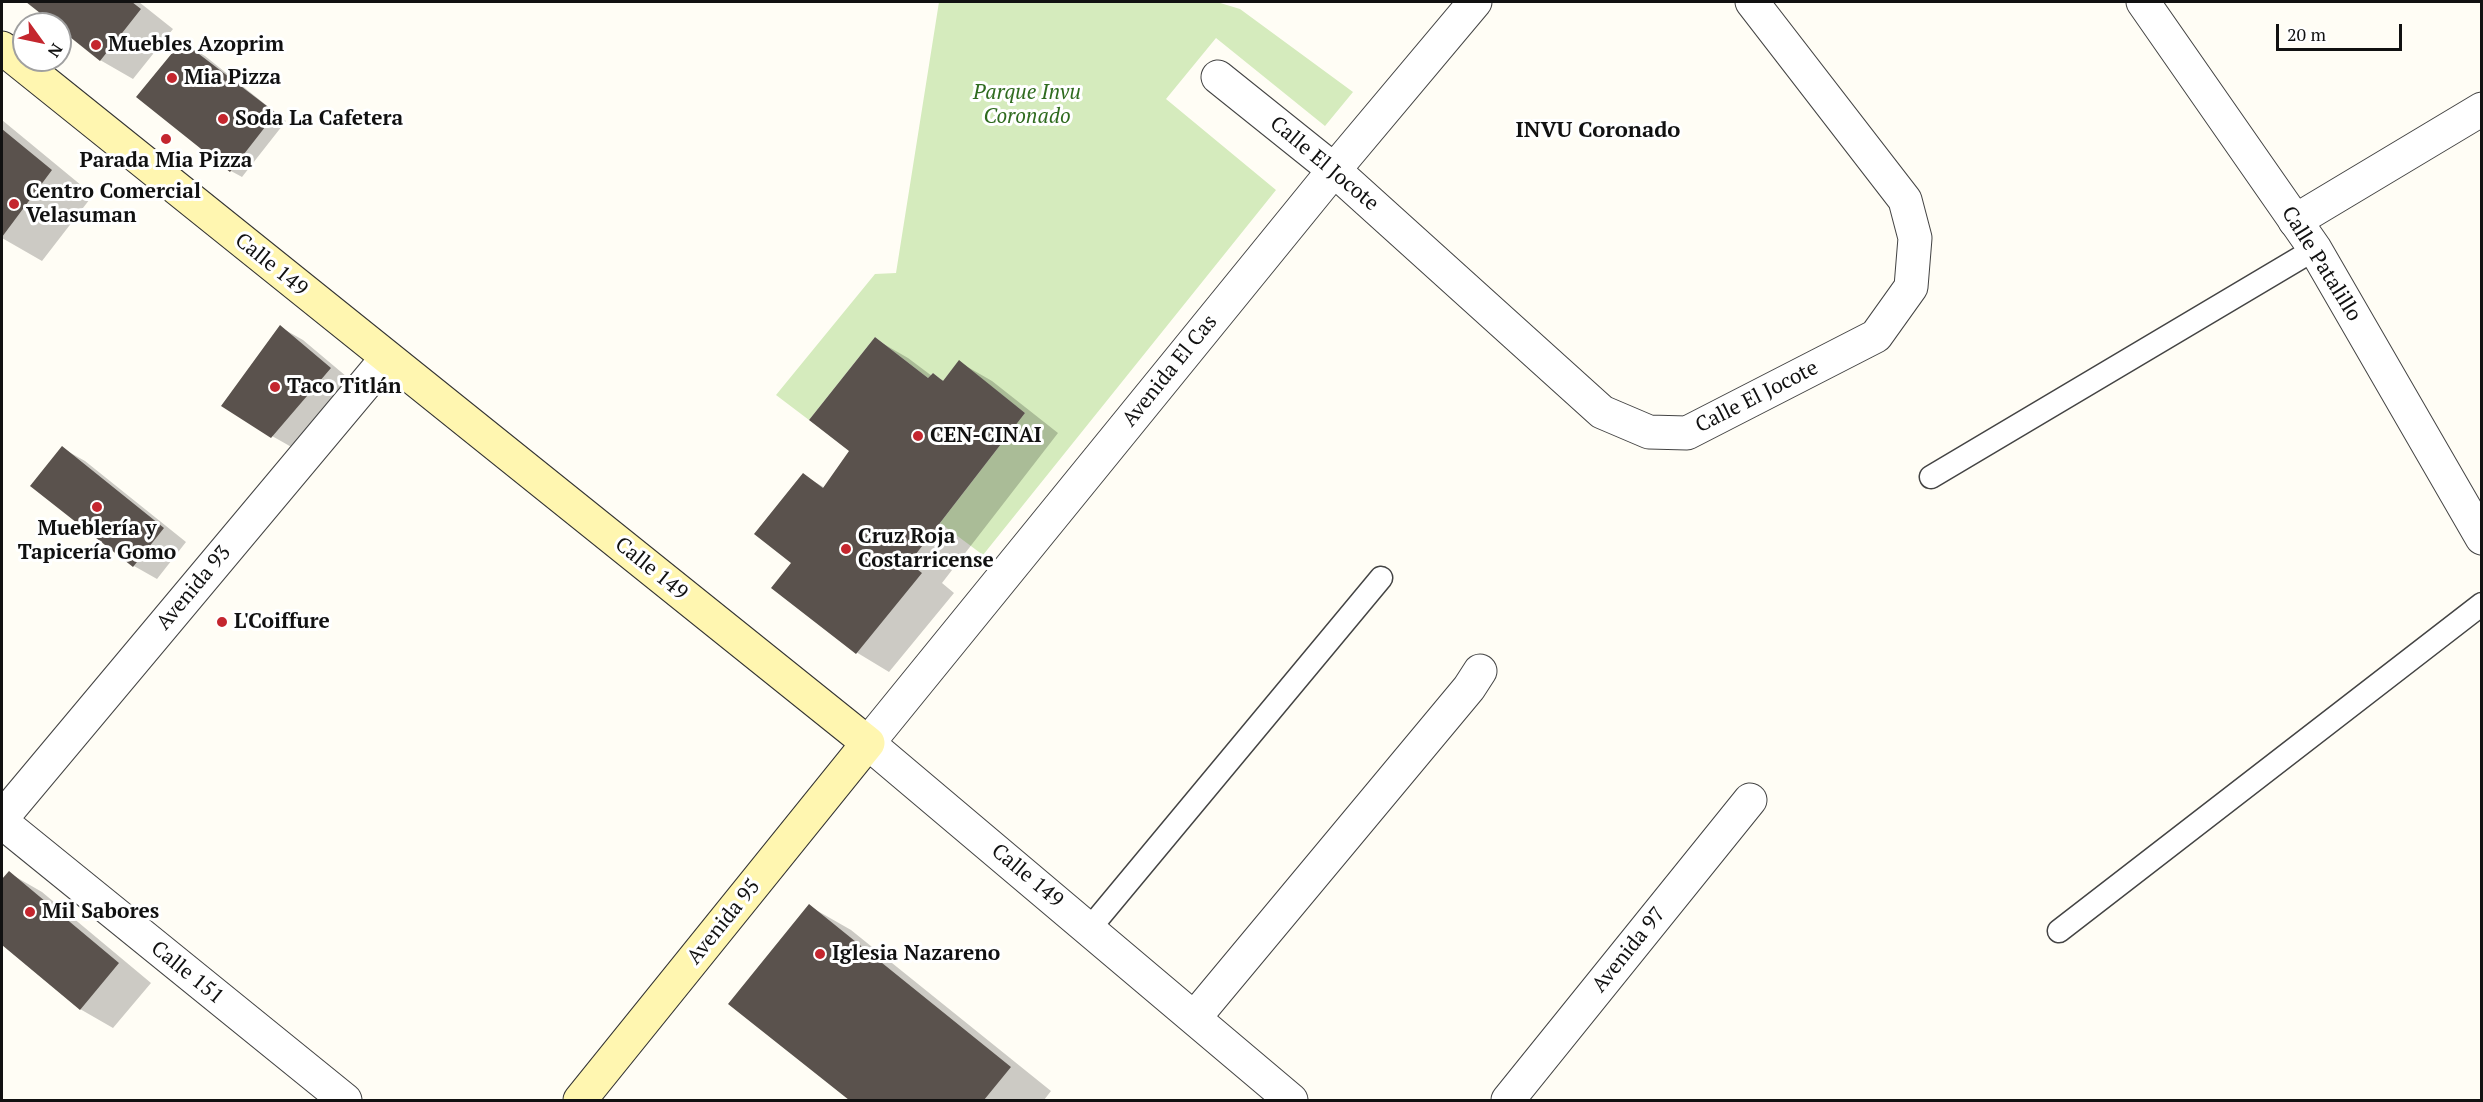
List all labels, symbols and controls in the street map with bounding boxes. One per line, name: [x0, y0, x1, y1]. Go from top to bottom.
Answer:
north arrow: [12, 12, 72, 72]
scale bar: [2279, 12, 2405, 50]
text: 20 m: [2287, 22, 2326, 46]
place label: Muebles Azoprim: [108, 32, 284, 58]
marker: Muebles Azoprim: [89, 38, 103, 52]
text: N: [43, 40, 68, 62]
place label: Mia Pizza: [184, 65, 281, 91]
marker: Mia Pizza: [165, 71, 179, 85]
park label: Parque Invu Coronado: [973, 80, 1081, 130]
place label: Soda La Cafetera: [235, 106, 403, 132]
street label: Calle El Jocote: [1265, 111, 1383, 217]
marker: Soda La Cafetera: [216, 112, 230, 126]
district label: INVU Coronado: [1516, 118, 1680, 144]
marker: Parada Mia Pizza: [159, 132, 173, 146]
place label: Parada Mia Pizza: [80, 148, 252, 174]
place label: Centro Comercial Velasuman: [26, 179, 201, 229]
marker: Centro Comercial Velasuman: [7, 197, 21, 211]
street label: Calle Patalillo: [2276, 202, 2366, 326]
street label: Calle 149: [230, 228, 312, 302]
street label: Avenida El Cas: [1117, 310, 1223, 432]
street label: Calle El Jocote: [1692, 355, 1822, 439]
place label: Taco Titlán: [287, 374, 402, 400]
marker: Taco Titlán: [268, 380, 282, 394]
place label: CEN-CINAI: [930, 423, 1042, 449]
marker: CEN-CINAI: [911, 429, 925, 443]
marker: Mueblería y Tapicería Gomo: [90, 500, 104, 514]
place label: Mueblería y Tapicería Gomo: [18, 516, 176, 566]
place label: Cruz Roja Costarricense: [858, 524, 994, 574]
street label: Calle 149: [610, 532, 692, 606]
street label: Avenida 93: [151, 541, 237, 635]
marker: Cruz Roja Costarricense: [839, 542, 853, 556]
place label: L'Coiffure: [234, 609, 330, 635]
marker: L'Coiffure: [215, 615, 229, 629]
street label: Calle 149: [986, 839, 1068, 913]
street label: Avenida 95: [682, 874, 766, 970]
place label: Mil Sabores: [42, 899, 159, 925]
street label: Avenida 97: [1587, 902, 1671, 998]
marker: Mil Sabores: [23, 905, 37, 919]
street label: Calle 151: [146, 936, 228, 1010]
place label: Iglesia Nazareno: [832, 941, 1000, 967]
marker: Iglesia Nazareno: [813, 947, 827, 961]

